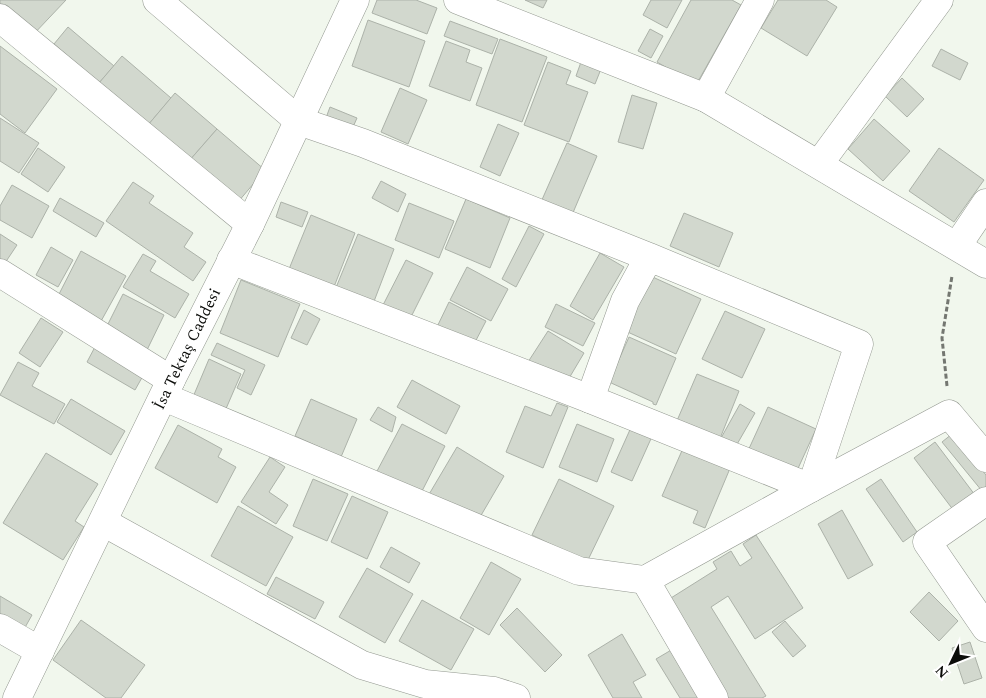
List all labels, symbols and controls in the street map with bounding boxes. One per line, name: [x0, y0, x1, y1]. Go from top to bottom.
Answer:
street label: İsa Tektaş Caddesi: [147, 284, 227, 414]
north arrow: [926, 638, 976, 688]
text: N: [930, 660, 953, 683]

